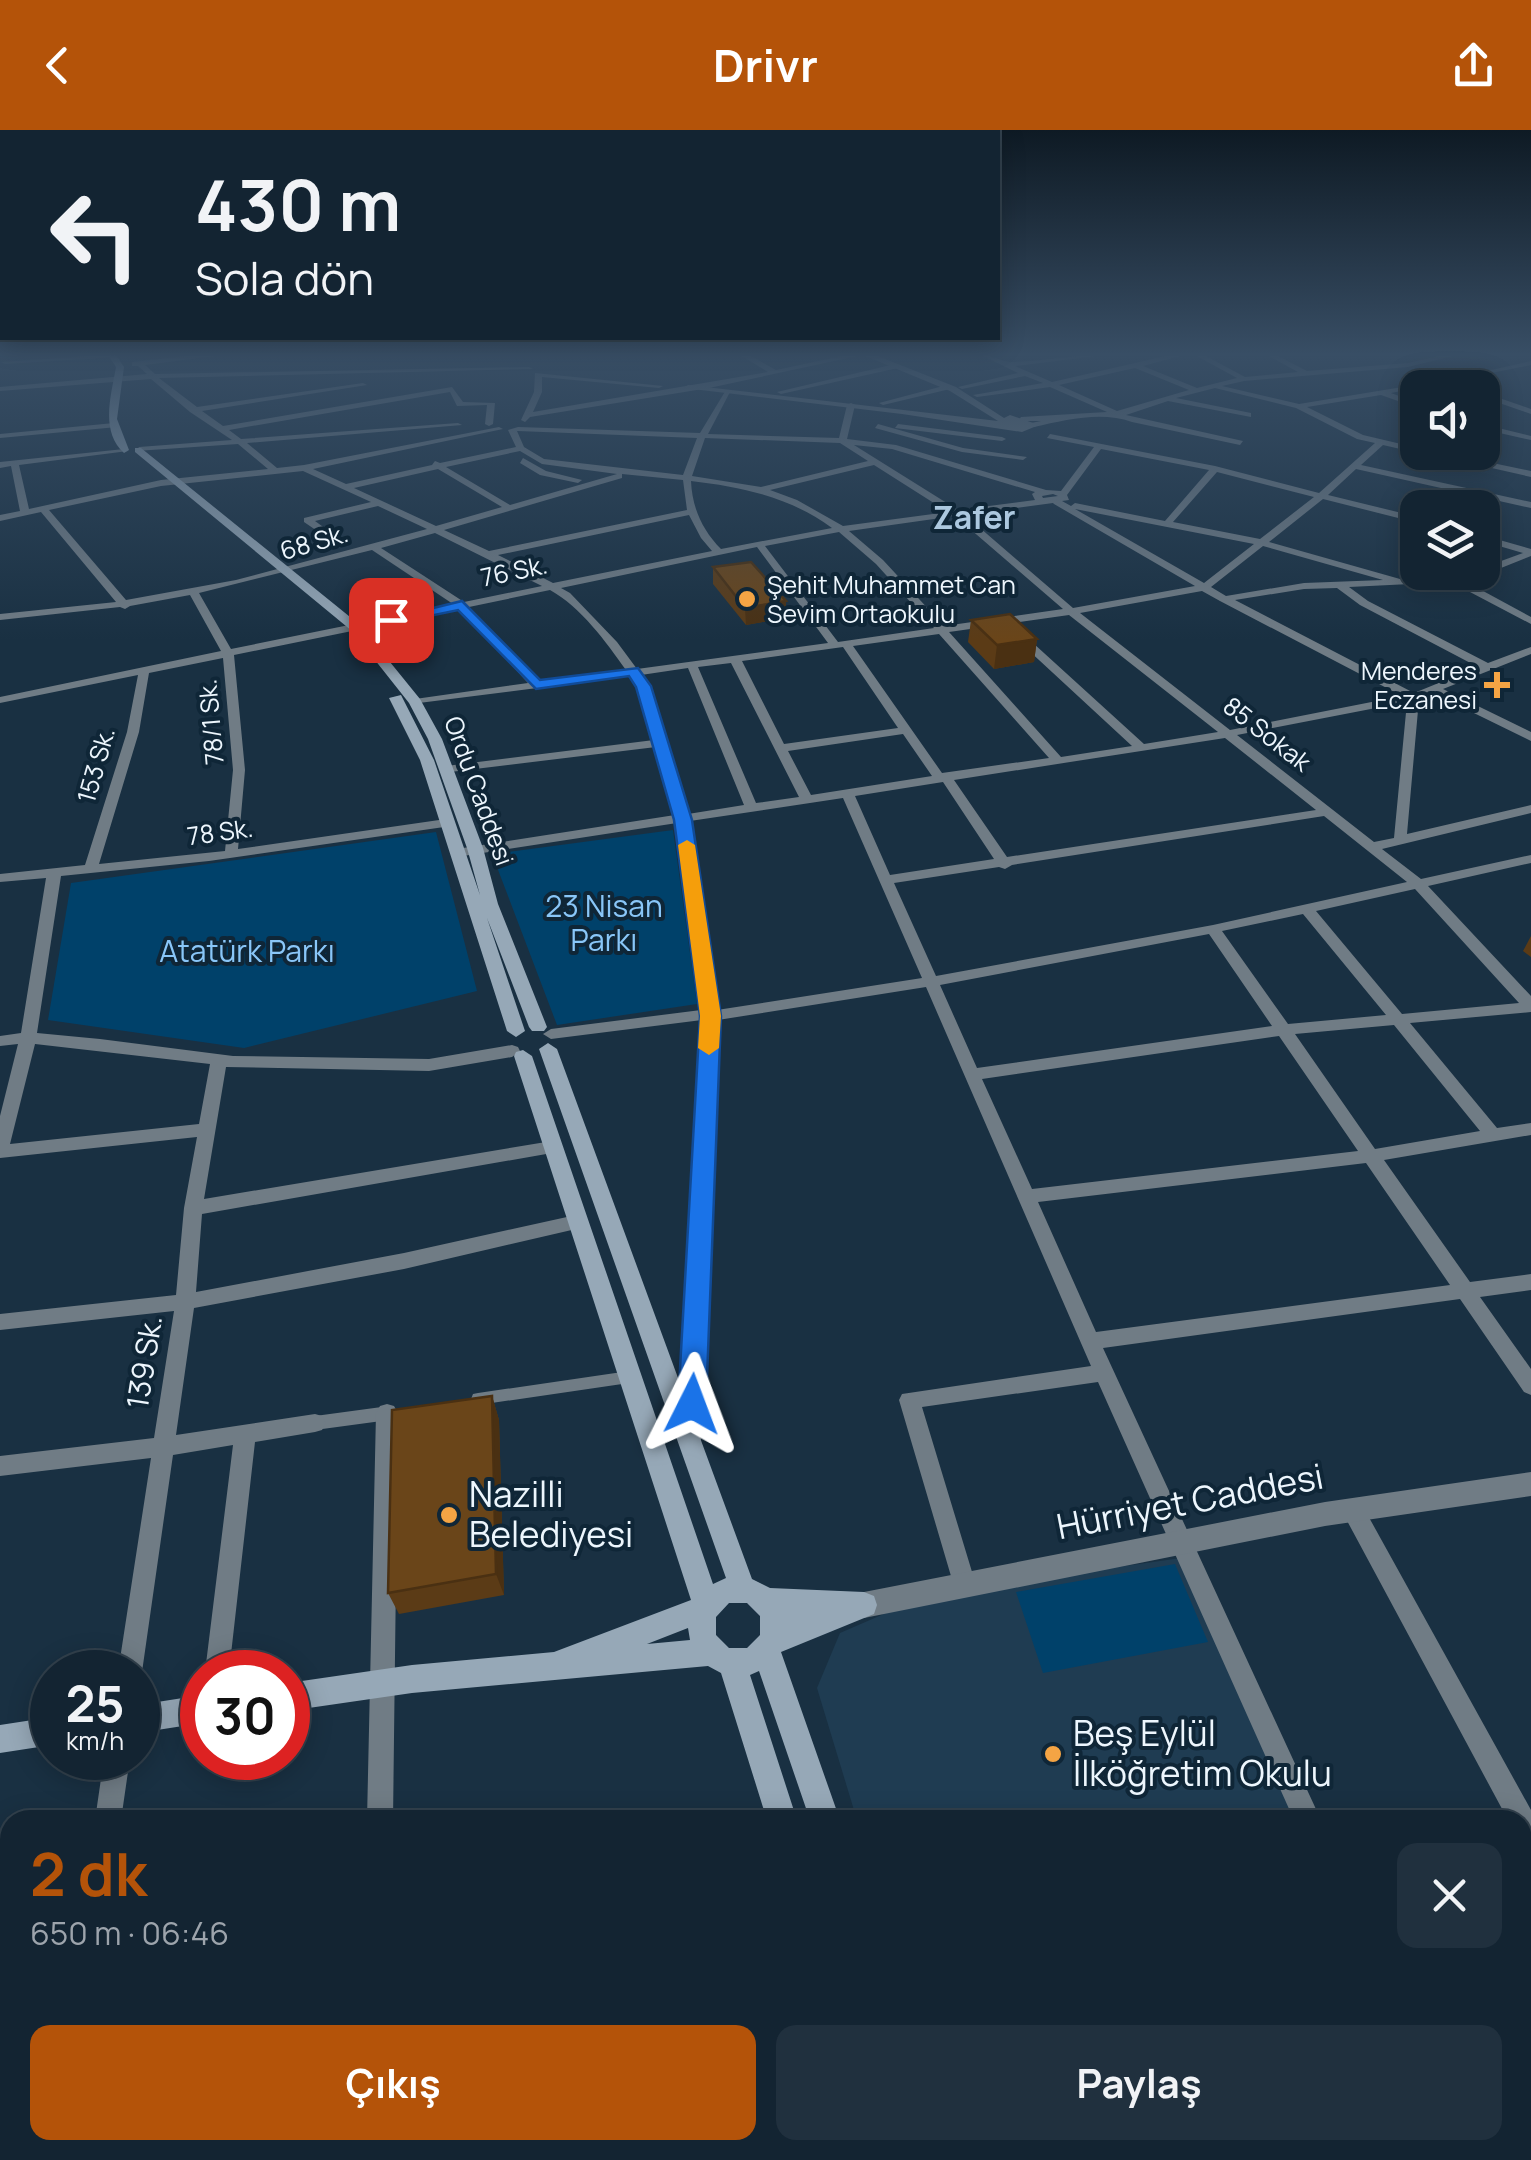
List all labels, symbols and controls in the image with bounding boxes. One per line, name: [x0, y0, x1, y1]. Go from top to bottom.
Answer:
text: Drivr: [713, 34, 818, 96]
icon: back: [30, 38, 85, 93]
icon: share: [1446, 38, 1501, 93]
text: 430 m: [195, 156, 401, 252]
icon: left: [30, 170, 160, 300]
text: Sola dön: [195, 247, 374, 309]
map controls: [1400, 370, 1500, 590]
button: sound: [1400, 370, 1500, 470]
button: layers: [1400, 490, 1500, 590]
district label: Zafer: [932, 495, 1016, 539]
street label: 68 Sk.: [276, 515, 352, 568]
street label: 76 Sk.: [477, 546, 550, 595]
place label: Şehit Muhammet Can Sevim Ortaokulu: [767, 567, 1016, 631]
pin: [349, 578, 434, 663]
marker: Şehit Muhammet Can Sevim Ortaokulu: [736, 588, 758, 610]
icon: arrive: [364, 593, 419, 648]
place label: Menderes Eczanesi: [1361, 653, 1477, 717]
marker: Menderes Eczanesi: [1486, 674, 1508, 696]
street label: 78/1 Sk.: [189, 678, 232, 766]
street label: 85 Sokak: [1216, 688, 1319, 779]
street label: Ordu Caddesi: [436, 711, 523, 870]
street label: 153 Sk.: [68, 723, 123, 807]
street label: 78 Sk.: [185, 810, 255, 853]
park label: 23 Nisan Parkı: [545, 885, 663, 960]
park label: Atatürk Parkı: [159, 930, 335, 971]
street label: 139 Sk.: [116, 1312, 171, 1411]
position arrow: [640, 1352, 744, 1456]
street label: Hürriyet Caddesi: [1053, 1452, 1327, 1550]
place label: Nazilli Belediyesi: [469, 1470, 633, 1558]
marker: Nazilli Belediyesi: [438, 1504, 460, 1526]
speed limit sign: 30: [180, 1650, 310, 1780]
text: 25: [65, 1669, 125, 1737]
place label: Beş Eylül İlköğretim Okulu: [1073, 1709, 1332, 1797]
text: km/h: [66, 1723, 124, 1758]
marker: Beş Eylül İlköğretim Okulu: [1042, 1743, 1064, 1765]
text: 2 dk: [30, 1832, 147, 1914]
button: close: [1397, 1843, 1502, 1948]
text: 650 m · 06:46: [30, 1911, 229, 1955]
button: Çıkış: [30, 2025, 756, 2140]
button: Paylaş: [776, 2025, 1502, 2140]

